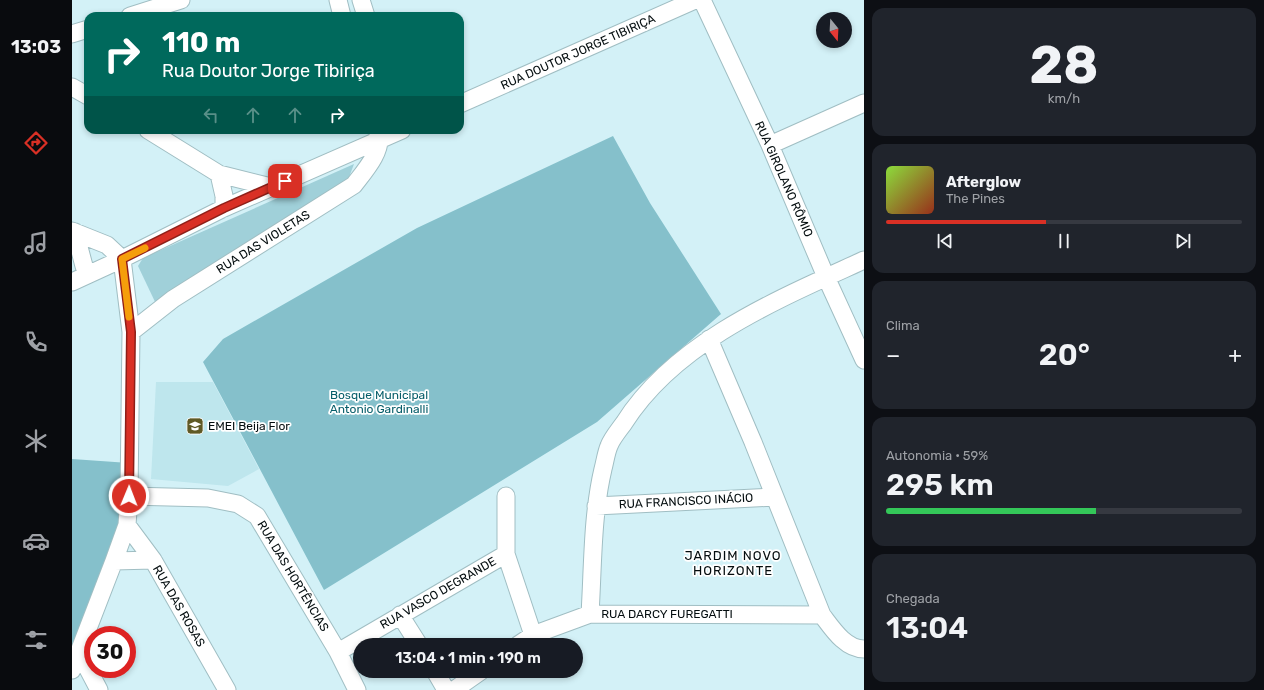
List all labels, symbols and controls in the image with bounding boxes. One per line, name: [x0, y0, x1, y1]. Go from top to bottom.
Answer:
street label: RUA DOUTOR JORGE TIBIRIÇA: [499, 12, 657, 92]
north arrow: [816, 12, 852, 48]
map controls: [816, 12, 852, 48]
text: 110 m: [162, 26, 240, 59]
icon: right: [96, 28, 148, 80]
text: 28: [1029, 34, 1099, 96]
text: 13:03: [11, 36, 61, 58]
text: Rua Doutor Jorge Tibiriça: [162, 60, 375, 82]
text: km/h: [1048, 91, 1080, 106]
icon: left: [200, 104, 222, 126]
icon: ahead: [242, 104, 264, 126]
icon: ahead: [284, 104, 306, 126]
icon: right: [326, 104, 348, 126]
street label: RUA GIROLANO RÔMIO: [752, 119, 816, 239]
icon: directions: [22, 129, 50, 157]
pin: [268, 164, 302, 198]
icon: arrive: [274, 170, 296, 192]
text: Afterglow: [946, 173, 1021, 191]
text: The Pines: [946, 191, 1005, 206]
street label: RUA DAS VIOLETAS: [214, 208, 312, 276]
icon: music: [22, 229, 50, 257]
icon: previous: [934, 230, 956, 252]
icon: pause: [1053, 230, 1075, 252]
icon: next: [1172, 230, 1194, 252]
text: Clima: [886, 318, 920, 333]
icon: phone: [22, 328, 50, 356]
text: 20°: [1039, 337, 1090, 373]
text: −: [886, 342, 900, 369]
text: +: [1228, 342, 1242, 369]
park label: Bosque Municipal Antonio Gardinalli: [330, 388, 428, 416]
school or university icon: EMEI Beija Flor: [185, 416, 205, 436]
place label: EMEI Beija Flor: [208, 419, 290, 433]
icon: climate: [22, 427, 50, 455]
text: Autonomia · 59%: [886, 448, 988, 463]
text: 295 km: [886, 467, 994, 503]
position arrow: [108, 475, 150, 517]
street label: RUA FRANCISCO INÁCIO: [618, 490, 754, 512]
street label: RUA DAS HORTÊNCIAS: [254, 518, 332, 634]
icon: car: [22, 527, 50, 555]
district label: JARDIM NOVO HORIZONTE: [685, 548, 781, 578]
street label: RUA VASCO DEGRANDE: [378, 554, 498, 632]
street label: RUA DAS ROSAS: [150, 563, 208, 649]
text: Chegada: [886, 591, 940, 606]
street label: RUA DARCY FUREGATTI: [601, 607, 733, 621]
text: 13:04: [886, 610, 968, 646]
icon: filters: [22, 626, 50, 654]
speed limit sign: 30: [84, 626, 136, 678]
text: 13:04 · 1 min · 190 m: [395, 649, 541, 667]

